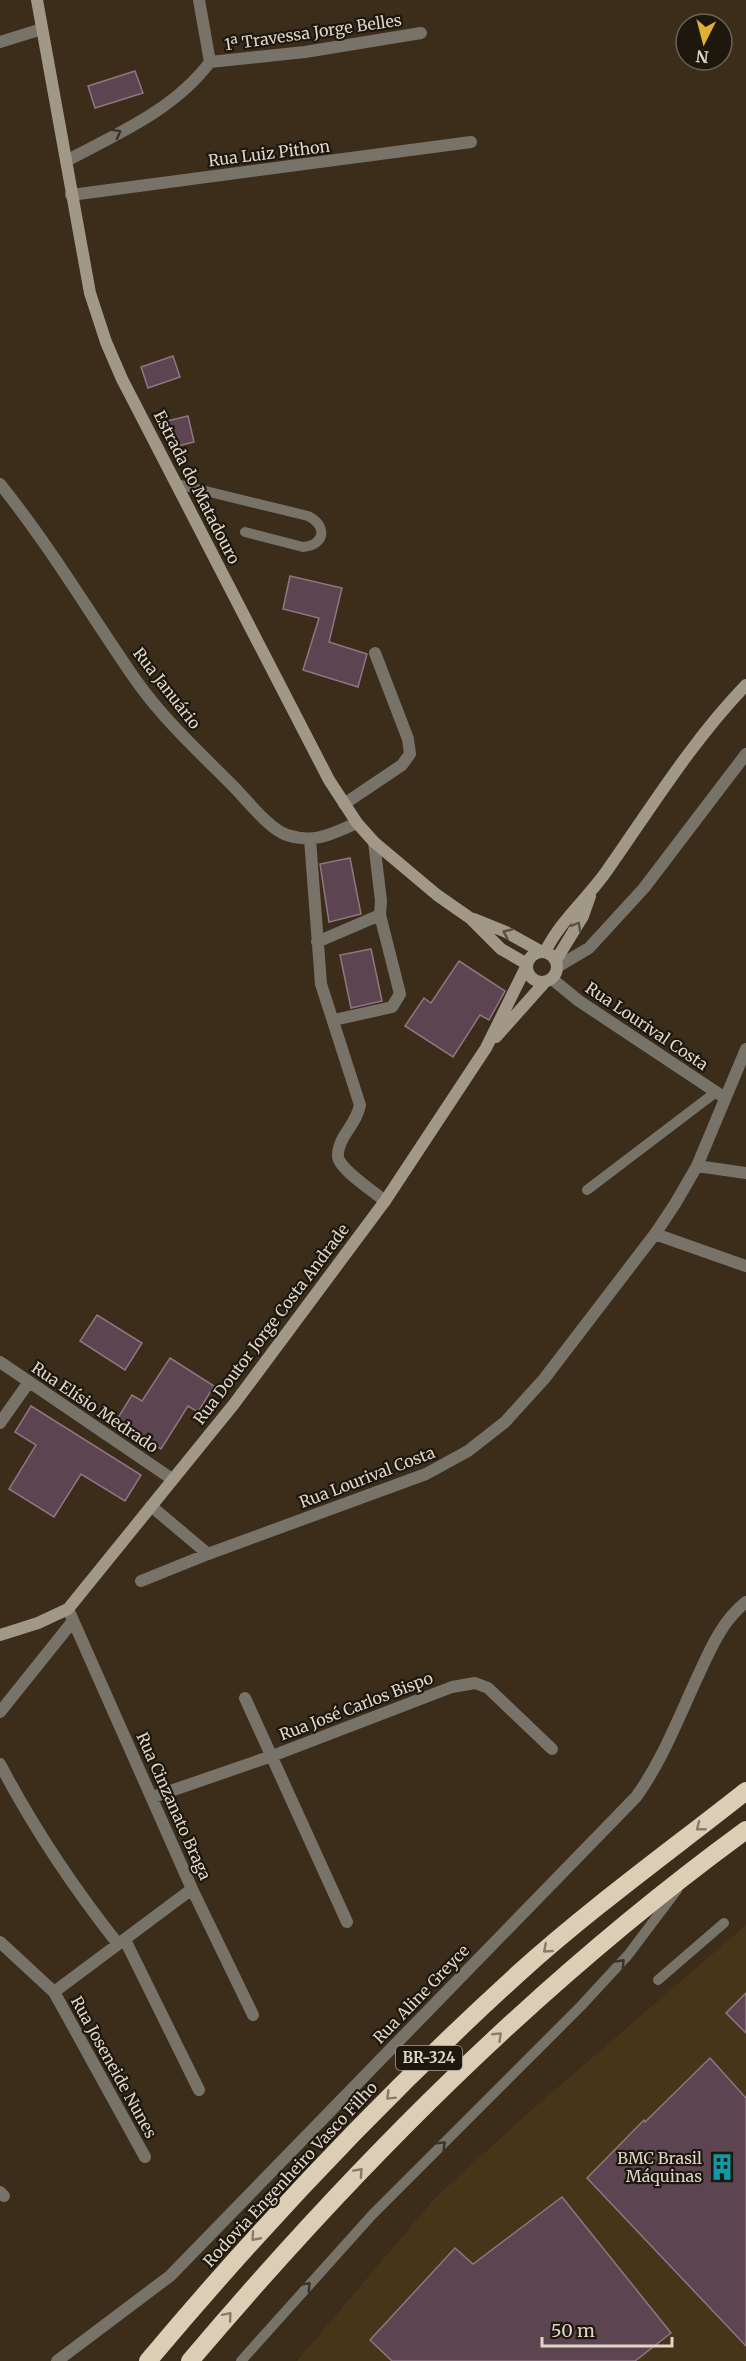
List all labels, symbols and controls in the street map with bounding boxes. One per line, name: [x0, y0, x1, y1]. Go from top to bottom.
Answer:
street label: 1ª Travessa Jorge Belles: [223, 10, 403, 54]
north arrow: [674, 12, 734, 72]
text: N: [695, 46, 710, 68]
one-way arrow: [111, 129, 121, 140]
street label: Rua Luiz Pithon: [207, 136, 331, 170]
street label: Estrada do Matadouro: [150, 407, 244, 567]
street label: Rua Januário: [129, 643, 205, 733]
one-way arrow: [570, 922, 581, 932]
one-way arrow: [502, 928, 513, 940]
street label: Rua Lourival Costa: [582, 978, 712, 1075]
street label: Rua Doutor Jorge Costa Andrade: [189, 1220, 353, 1428]
street label: Rua Elísio Medrado: [28, 1357, 162, 1457]
street label: Rua Lourival Costa: [296, 1442, 438, 1512]
street label: Rua José Carlos Bispo: [276, 1667, 436, 1745]
street label: Rua Cinzanato Braga: [132, 1729, 216, 1883]
one-way arrow: [695, 1820, 706, 1831]
street label: Rua Aline Greyce: [369, 1940, 473, 2048]
one-way arrow: [543, 1942, 554, 1953]
one-way arrow: [614, 1959, 625, 1969]
street label: Rua Joseneide Nunes: [67, 1992, 161, 2142]
one-way arrow: [491, 2032, 502, 2043]
road number: BR-324: [396, 2046, 462, 2070]
street label: Rodovia Engenheiro Vasco Filho: [199, 2077, 381, 2271]
one-way arrow: [386, 2089, 397, 2100]
one-way arrow: [435, 2141, 446, 2151]
place label: BMC Brasil Máquinas: [617, 2148, 702, 2186]
building icon: BMC Brasil Máquinas: [707, 2152, 737, 2182]
one-way arrow: [352, 2168, 363, 2179]
one-way arrow: [251, 2230, 262, 2241]
one-way arrow: [300, 2282, 311, 2292]
scale bar: [542, 2310, 672, 2348]
one-way arrow: [221, 2312, 232, 2323]
text: 50 m: [551, 2319, 595, 2342]

